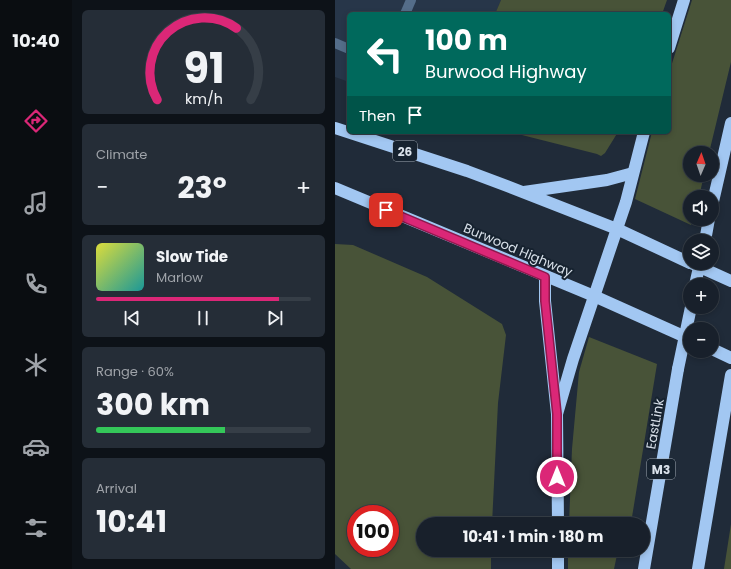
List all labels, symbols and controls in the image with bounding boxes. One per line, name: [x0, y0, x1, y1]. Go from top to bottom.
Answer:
text: 100 m: [425, 21, 508, 60]
text: 10:40: [12, 28, 60, 53]
icon: left: [359, 28, 411, 80]
text: 91: [183, 39, 224, 98]
text: Burwood Highway: [425, 59, 587, 84]
text: km/h: [184, 89, 223, 109]
icon: arrive: [404, 104, 426, 126]
text: Then: [359, 105, 396, 126]
icon: directions: [22, 107, 50, 135]
road number: 26: [393, 141, 417, 161]
text: Climate: [96, 145, 147, 164]
north arrow: [683, 146, 719, 182]
map controls: [683, 146, 719, 358]
text: 23°: [177, 166, 227, 209]
text: −: [96, 172, 108, 203]
text: +: [296, 172, 311, 203]
icon: music: [22, 189, 50, 217]
button: sound: [683, 190, 719, 226]
pin: [369, 193, 403, 227]
icon: arrive: [375, 199, 397, 221]
street label: Burwood Highway: [461, 218, 576, 282]
button: layers: [683, 234, 719, 270]
text: Slow Tide: [156, 246, 228, 267]
text: Marlow: [156, 268, 203, 287]
icon: phone: [22, 270, 50, 298]
button: +: [683, 278, 719, 314]
icon: previous: [121, 307, 143, 329]
icon: pause: [192, 307, 214, 329]
icon: next: [264, 307, 286, 329]
button: −: [683, 322, 719, 358]
icon: climate: [22, 351, 50, 379]
text: Range · 60%: [96, 362, 174, 381]
text: 300 km: [96, 383, 210, 426]
street label: EastLink: [641, 397, 669, 451]
icon: car: [22, 433, 50, 461]
position arrow: [536, 456, 578, 498]
road number: M3: [647, 459, 675, 479]
text: Arrival: [96, 479, 137, 498]
text: 10:41: [96, 500, 167, 543]
speed limit sign: 100: [347, 505, 399, 557]
icon: filters: [22, 514, 50, 542]
text: 10:41 · 1 min · 180 m: [463, 526, 603, 547]

